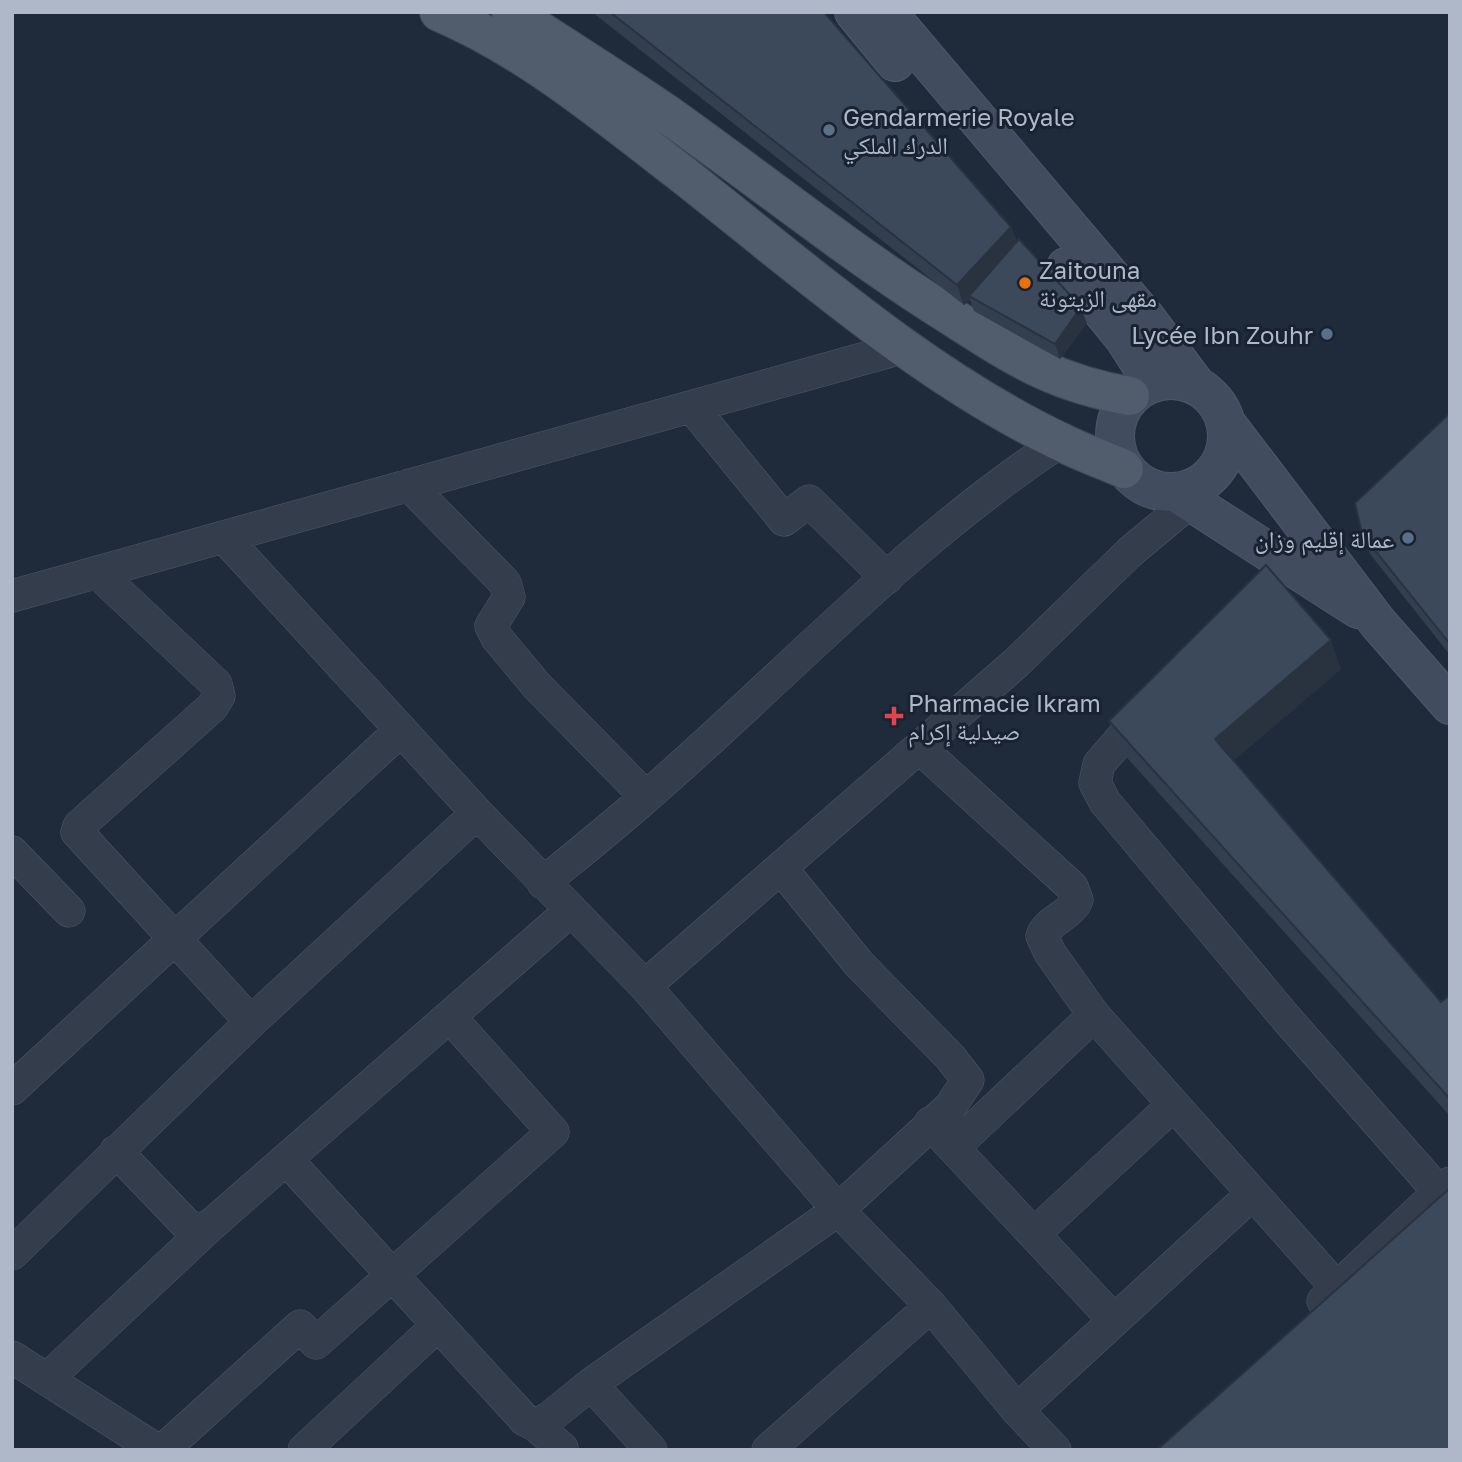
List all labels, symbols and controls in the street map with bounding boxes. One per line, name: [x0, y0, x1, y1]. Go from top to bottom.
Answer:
place label: Gendarmerie Royale الدرك الملكي: [843, 102, 1075, 165]
marker: Gendarmerie Royale الدرك الملكي: [821, 122, 837, 138]
place label: Zaitouna مقهى الزيتونة: [1039, 255, 1157, 313]
marker: Zaitouna مقهى الزيتونة: [1017, 275, 1033, 291]
place label: Lycée Ibn Zouhr: [1131, 320, 1313, 349]
marker: Lycée Ibn Zouhr: [1319, 326, 1335, 342]
place label: عمالة إقليم وزان: [1255, 524, 1394, 556]
marker: عمالة إقليم وزان: [1400, 530, 1416, 546]
place label: Pharmacie Ikram صيدلية إكرام: [908, 688, 1101, 748]
marker: Pharmacie Ikram صيدلية إكرام: [886, 708, 902, 724]

